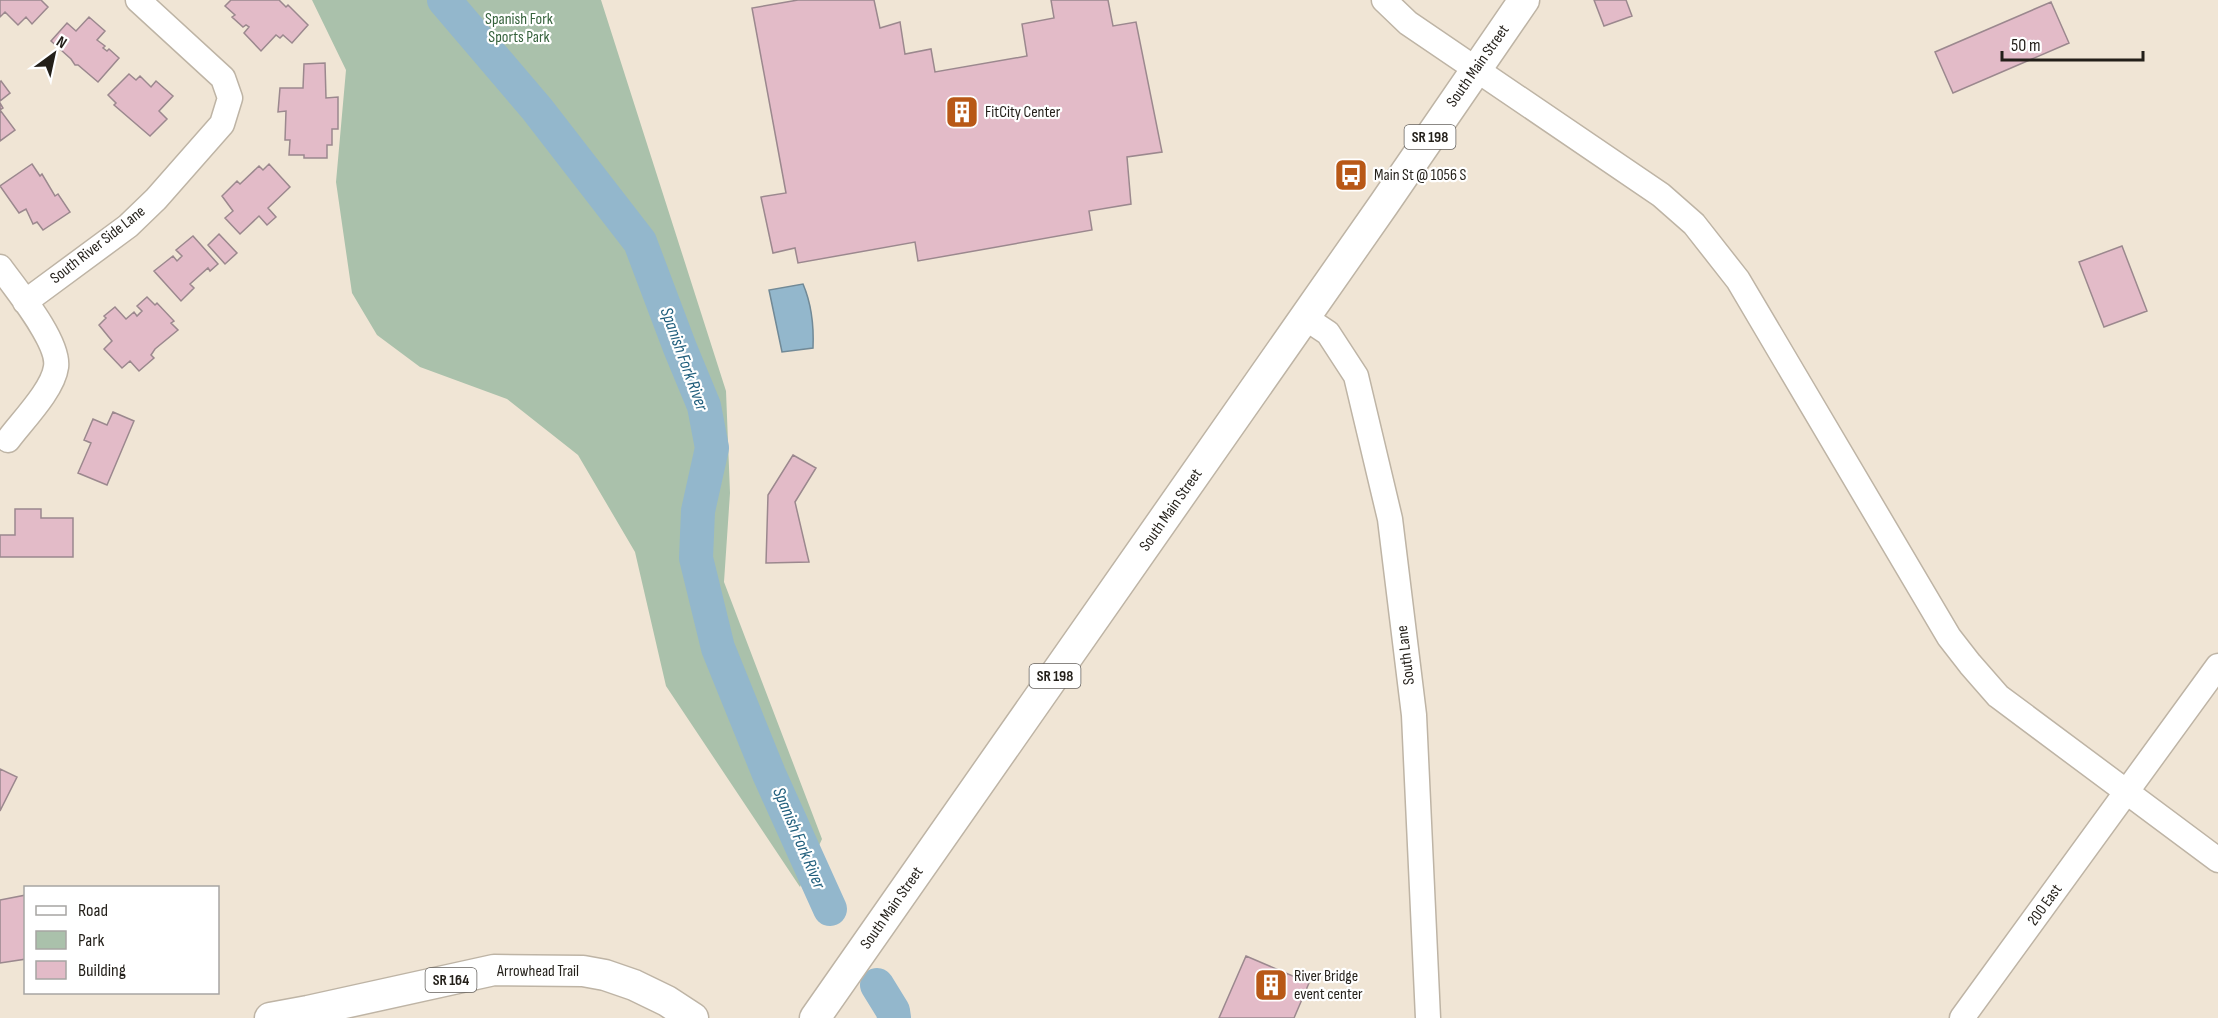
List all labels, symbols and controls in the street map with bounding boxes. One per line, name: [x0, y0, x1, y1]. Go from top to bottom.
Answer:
park label: Spanish Fork Sports Park: [485, 10, 553, 47]
street label: South Main Street: [1443, 21, 1513, 111]
north arrow: [24, 24, 84, 84]
scale bar: [2002, 24, 2143, 62]
text: N: [53, 32, 70, 53]
text: 50 m: [2011, 35, 2041, 56]
building icon: FitCity Center: [944, 94, 980, 130]
place label: FitCity Center: [985, 103, 1061, 122]
road number: SR 198: [1404, 125, 1456, 149]
bus stop icon: Main St @ 1056 S: [1333, 157, 1369, 193]
place label: Main St @ 1056 S: [1374, 166, 1467, 185]
street label: South River Side Lane: [47, 202, 149, 288]
water label: Spanish Fork River: [656, 305, 713, 414]
street label: South Main Street: [1136, 465, 1206, 555]
street label: South Lane: [1393, 624, 1419, 686]
road number: SR 198: [1030, 664, 1080, 688]
water label: Spanish Fork River: [768, 784, 830, 893]
street label: South Main Street: [857, 863, 927, 953]
street label: 200 East: [2024, 880, 2066, 929]
legend: [24, 886, 219, 994]
text: Road: [78, 900, 108, 921]
text: Park: [78, 930, 104, 951]
text: Building: [78, 960, 126, 981]
street label: Arrowhead Trail: [496, 962, 579, 981]
building icon: River Bridge event center: [1253, 967, 1289, 1003]
place label: River Bridge event center: [1294, 967, 1363, 1004]
road number: SR 164: [426, 968, 476, 992]

